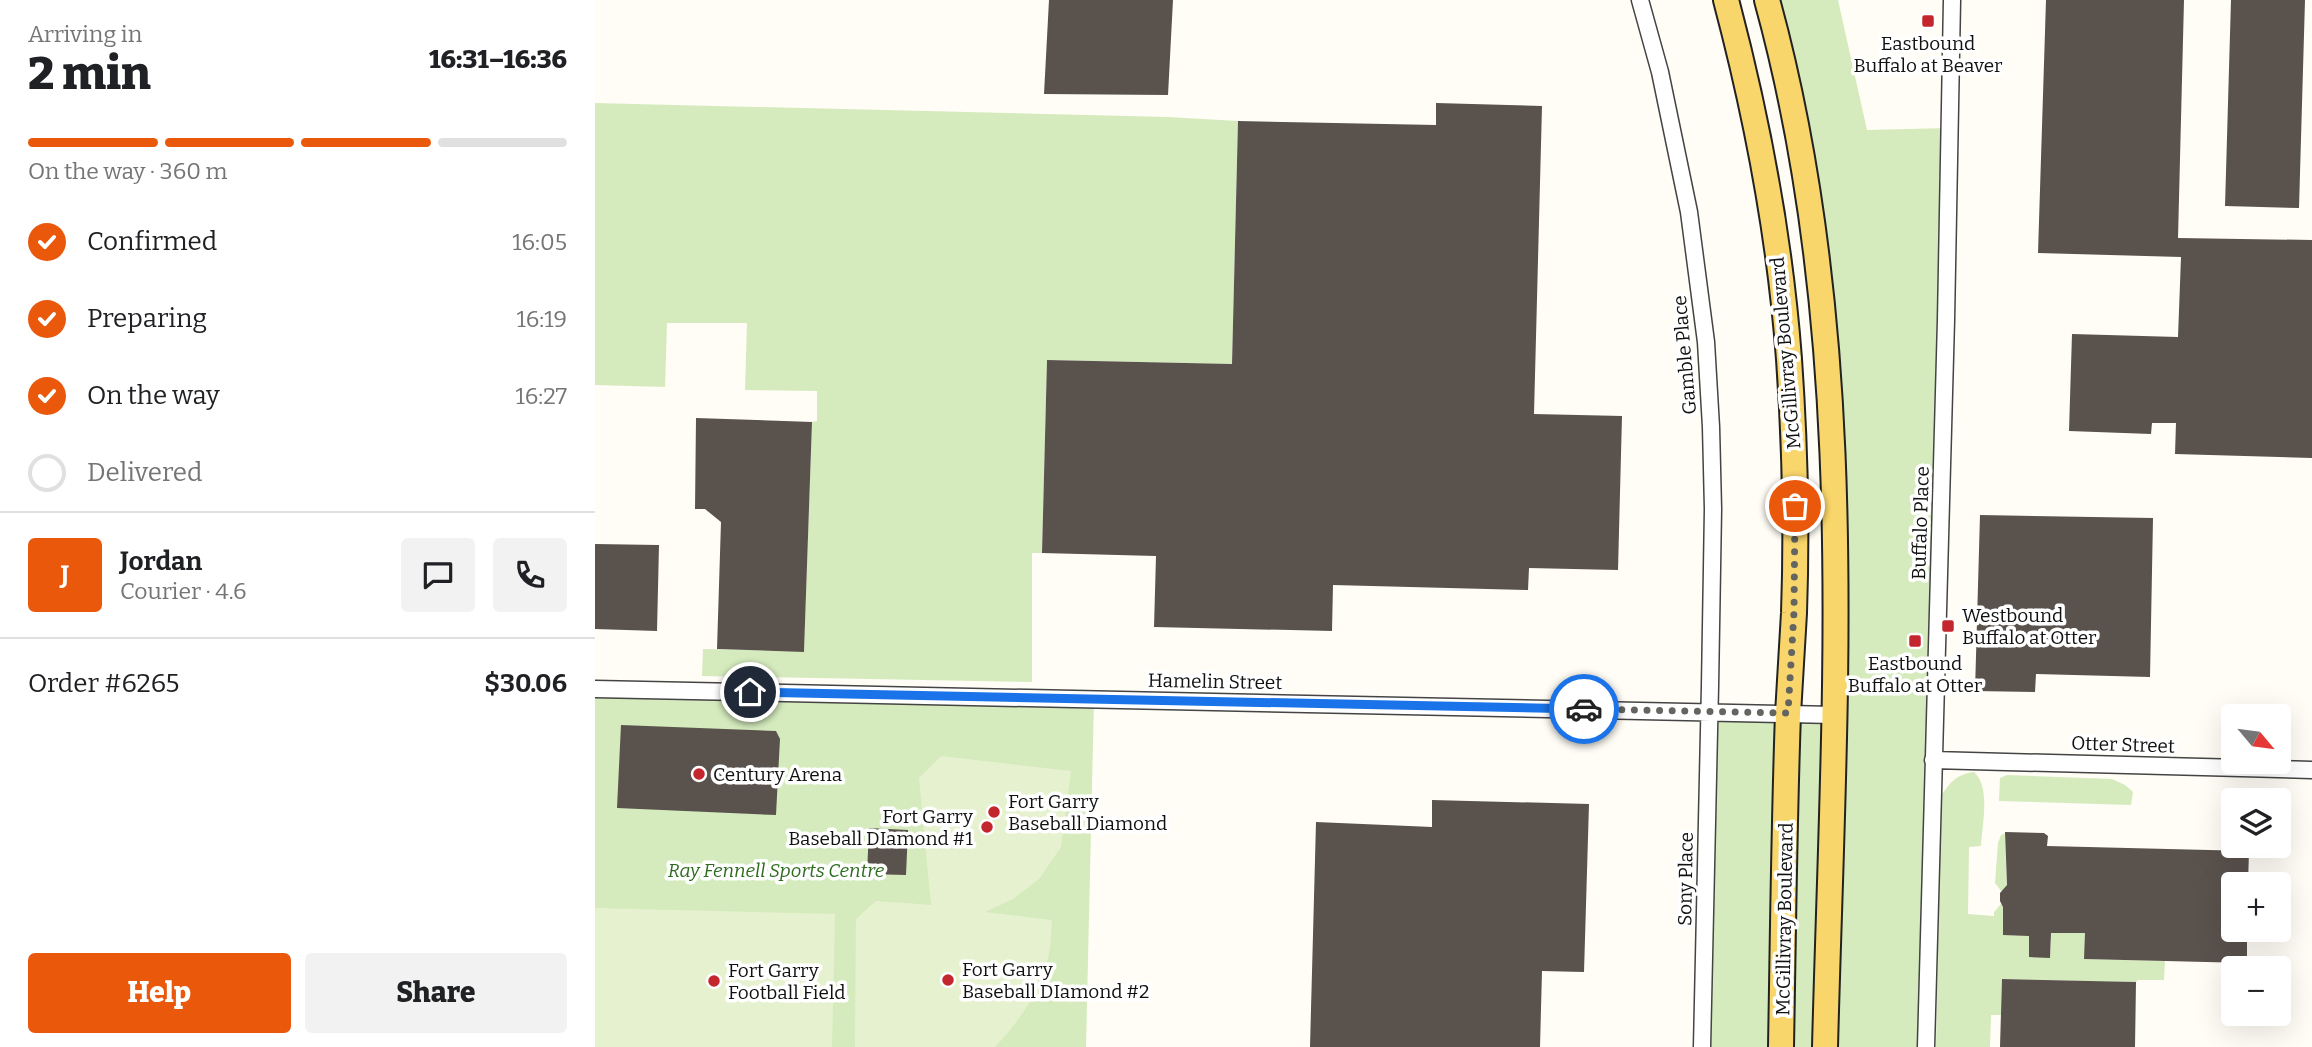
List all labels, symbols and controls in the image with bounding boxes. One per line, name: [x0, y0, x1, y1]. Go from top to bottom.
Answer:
marker: Eastbound Buffalo at Beaver: [1920, 13, 1936, 29]
text: Arriving in: [28, 20, 142, 48]
place label: Eastbound Buffalo at Beaver: [1854, 32, 2003, 77]
text: 16:31–16:36: [429, 44, 567, 75]
text: 2 min: [28, 46, 151, 101]
text: On the way · 360 m: [28, 157, 227, 185]
icon: check: [28, 223, 66, 261]
text: Confirmed: [87, 226, 217, 257]
text: 16:05: [512, 228, 567, 256]
street label: McGillivray Boulevard: [1766, 256, 1805, 450]
street label: Gamble Place: [1668, 294, 1701, 415]
icon: check: [28, 300, 66, 338]
text: Preparing: [87, 303, 207, 334]
text: 16:19: [516, 305, 567, 333]
icon: check: [28, 377, 66, 415]
text: On the way: [87, 380, 220, 411]
text: 16:27: [515, 382, 567, 410]
text: Delivered: [87, 457, 202, 488]
street label: Buffalo Place: [1907, 466, 1934, 580]
pin: [1765, 476, 1825, 536]
icon: bag: [1776, 487, 1814, 525]
button: chat: [401, 538, 475, 612]
button: phone: [493, 538, 567, 612]
text: Jordan: [120, 546, 202, 577]
text: J: [61, 560, 69, 591]
text: Courier · 4.6: [120, 577, 247, 605]
place label: Westbound Buffalo at Otter: [1962, 604, 2097, 649]
marker: Westbound Buffalo at Otter: [1940, 618, 1956, 634]
marker: Eastbound Buffalo at Otter: [1907, 633, 1923, 649]
place label: Eastbound Buffalo at Otter: [1848, 652, 1983, 697]
pin: [720, 662, 780, 722]
text: Order #6265: [28, 668, 179, 699]
text: $30.06: [484, 668, 567, 699]
street label: Hamelin Street: [1148, 669, 1282, 694]
icon: home: [731, 673, 769, 711]
courier: [1549, 674, 1619, 744]
icon: car: [1565, 690, 1603, 728]
north arrow: [2221, 704, 2291, 774]
map controls: [2221, 704, 2291, 1026]
street label: Otter Street: [2071, 731, 2175, 758]
place label: Century Arena: [713, 763, 843, 786]
marker: Century Arena: [691, 766, 707, 782]
button: layers: [2221, 788, 2291, 858]
place label: Fort Garry Baseball Diamond: [1008, 790, 1167, 835]
marker: Fort Garry Baseball Diamond: [986, 804, 1002, 820]
place label: Fort Garry Baseball DIamond #1: [788, 805, 974, 850]
marker: Fort Garry Baseball DIamond #1: [979, 819, 995, 835]
street label: McGillivray Boulevard: [1771, 822, 1798, 1016]
street label: Sony Place: [1673, 832, 1698, 926]
park label: Ray Fennell Sports Centre: [668, 859, 885, 882]
button: +: [2221, 872, 2291, 942]
button: Help: [28, 953, 291, 1033]
button: Share: [305, 953, 567, 1033]
button: −: [2221, 956, 2291, 1026]
place label: Fort Garry Baseball DIamond #2: [962, 958, 1149, 1003]
place label: Fort Garry Football Field: [728, 959, 846, 1004]
marker: Fort Garry Baseball DIamond #2: [940, 972, 956, 988]
marker: Fort Garry Football Field: [706, 973, 722, 989]

